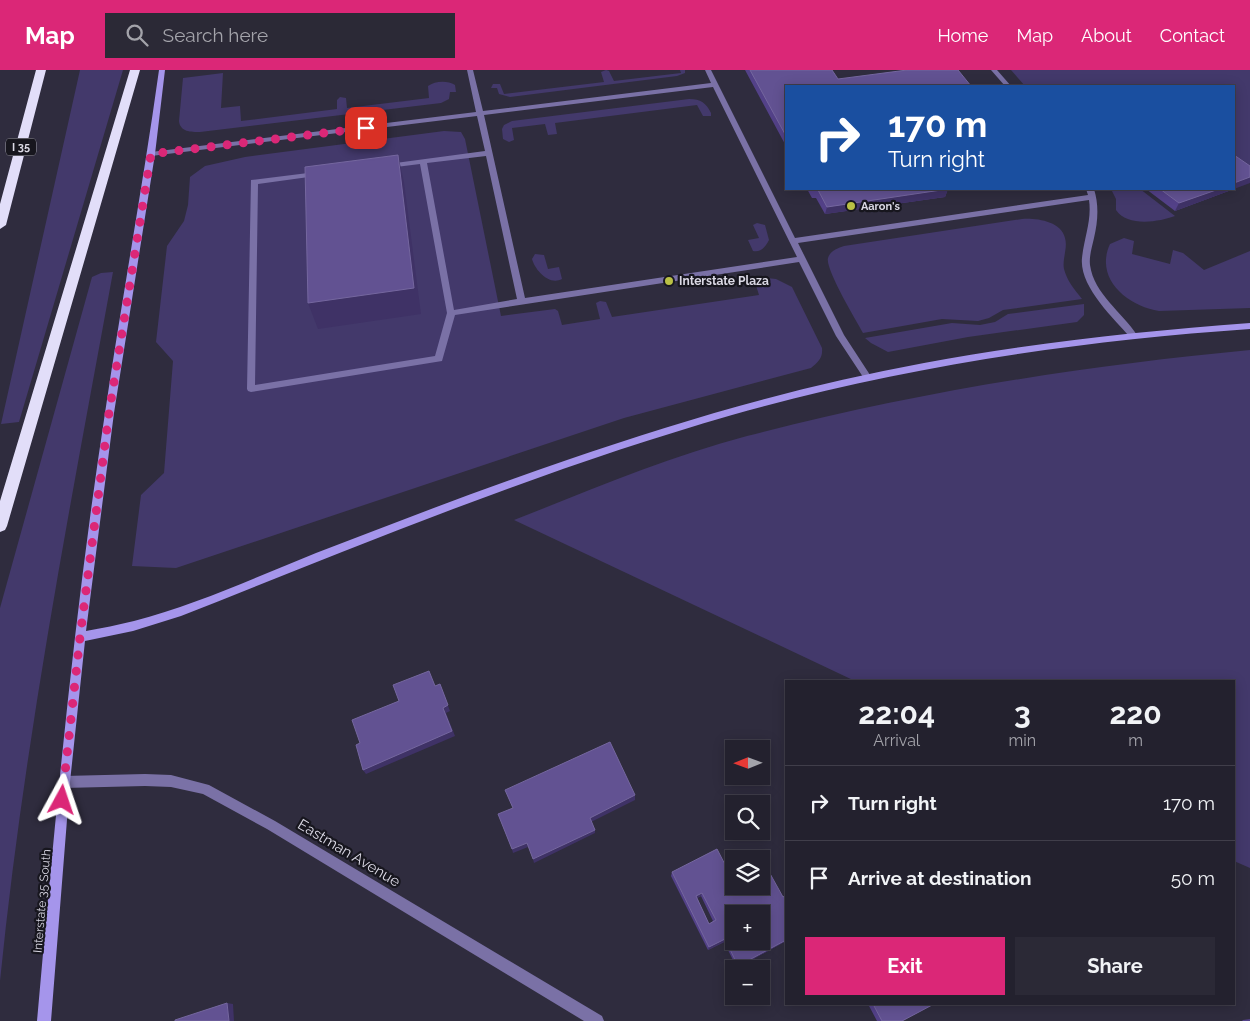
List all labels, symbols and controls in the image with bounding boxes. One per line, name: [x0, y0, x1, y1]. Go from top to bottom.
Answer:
search box: [105, 13, 455, 58]
text: Map: [25, 21, 75, 50]
icon: search: [123, 21, 151, 49]
text: Search here: [163, 24, 268, 46]
text: Home: [937, 25, 988, 46]
text: Map: [1016, 25, 1053, 46]
text: About: [1081, 25, 1132, 46]
text: Contact: [1160, 25, 1225, 46]
text: 170 m: [888, 104, 987, 145]
icon: right: [805, 105, 870, 170]
pin: [345, 107, 387, 149]
icon: arrive: [352, 114, 380, 142]
road number: I 35: [6, 138, 36, 156]
text: Turn right: [888, 146, 985, 172]
marker: Aaron's: [845, 200, 857, 212]
place label: Aaron's: [861, 200, 900, 213]
place label: Interstate Plaza: [679, 274, 769, 288]
marker: Interstate Plaza: [663, 275, 675, 287]
text: 22:04: [858, 696, 935, 731]
text: 3: [1014, 696, 1031, 731]
text: 220: [1109, 696, 1162, 731]
text: Arrival: [873, 731, 920, 750]
text: min: [1009, 731, 1036, 750]
text: m: [1128, 731, 1143, 750]
north arrow: [725, 740, 770, 785]
map controls: [725, 740, 770, 1005]
position arrow: [35, 773, 87, 825]
icon: right: [805, 789, 833, 817]
text: Turn right: [848, 792, 937, 814]
text: 170 m: [1163, 792, 1215, 814]
button: search: [725, 795, 770, 840]
street label: Eastman Avenue: [295, 815, 404, 891]
street label: Interstate 35 South: [30, 849, 54, 953]
button: layers: [725, 850, 770, 895]
icon: arrive: [805, 864, 833, 892]
text: Arrive at destination: [848, 867, 1032, 889]
text: 50 m: [1171, 867, 1215, 889]
button: +: [725, 905, 770, 950]
button: Exit: [805, 937, 1005, 995]
button: Share: [1015, 937, 1215, 995]
button: −: [725, 960, 770, 1005]

